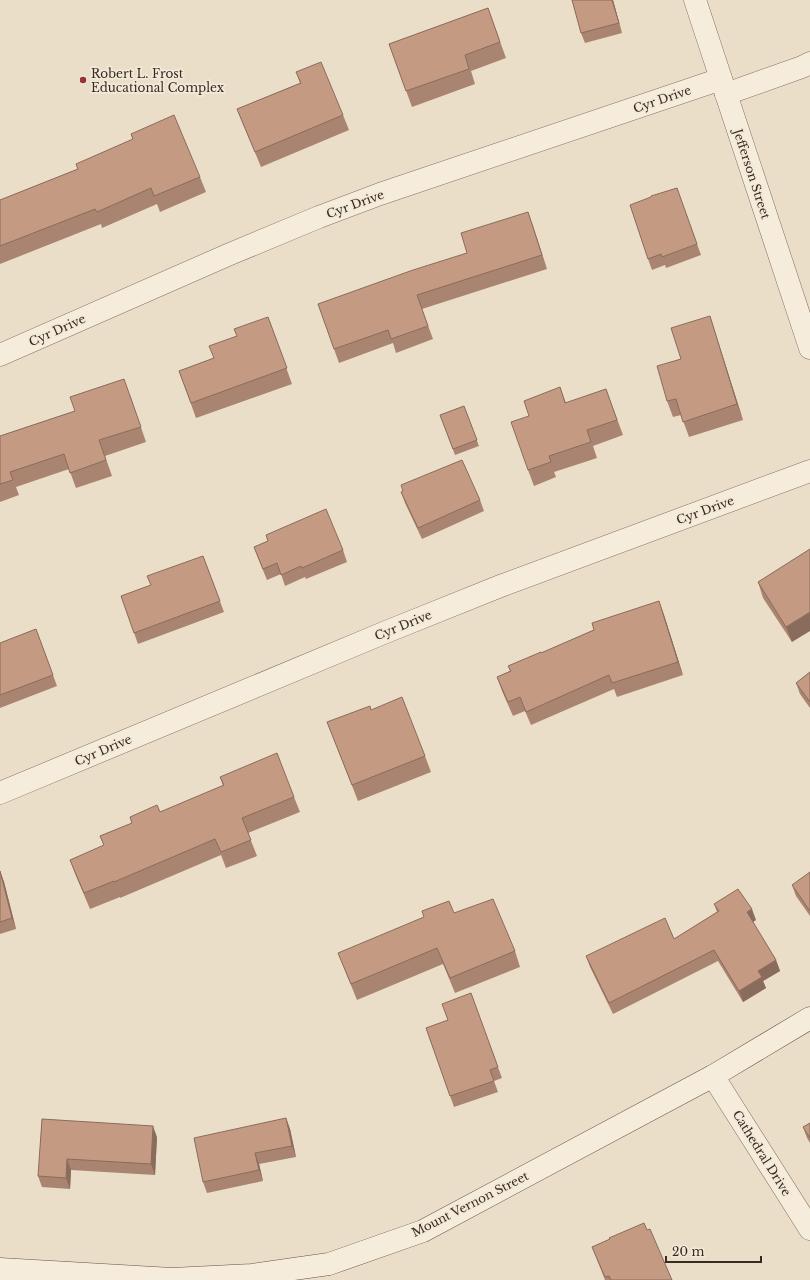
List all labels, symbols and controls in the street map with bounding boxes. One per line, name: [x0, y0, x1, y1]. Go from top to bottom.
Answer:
place label: Robert L. Frost Educational Complex: [91, 66, 225, 95]
marker: Robert L. Frost Educational Complex: [78, 75, 88, 85]
street label: Cyr Drive: [631, 82, 693, 116]
street label: Jefferson Street: [730, 125, 774, 221]
street label: Cyr Drive: [324, 187, 386, 221]
street label: Cyr Drive: [26, 311, 88, 349]
street label: Cyr Drive: [674, 493, 736, 527]
street label: Cyr Drive: [372, 607, 434, 643]
street label: Cyr Drive: [72, 731, 134, 769]
street label: Cathedral Drive: [730, 1107, 794, 1199]
street label: Mount Vernon Street: [409, 1168, 531, 1240]
scale bar: [666, 1238, 761, 1264]
text: 20 m: [672, 1244, 704, 1259]

